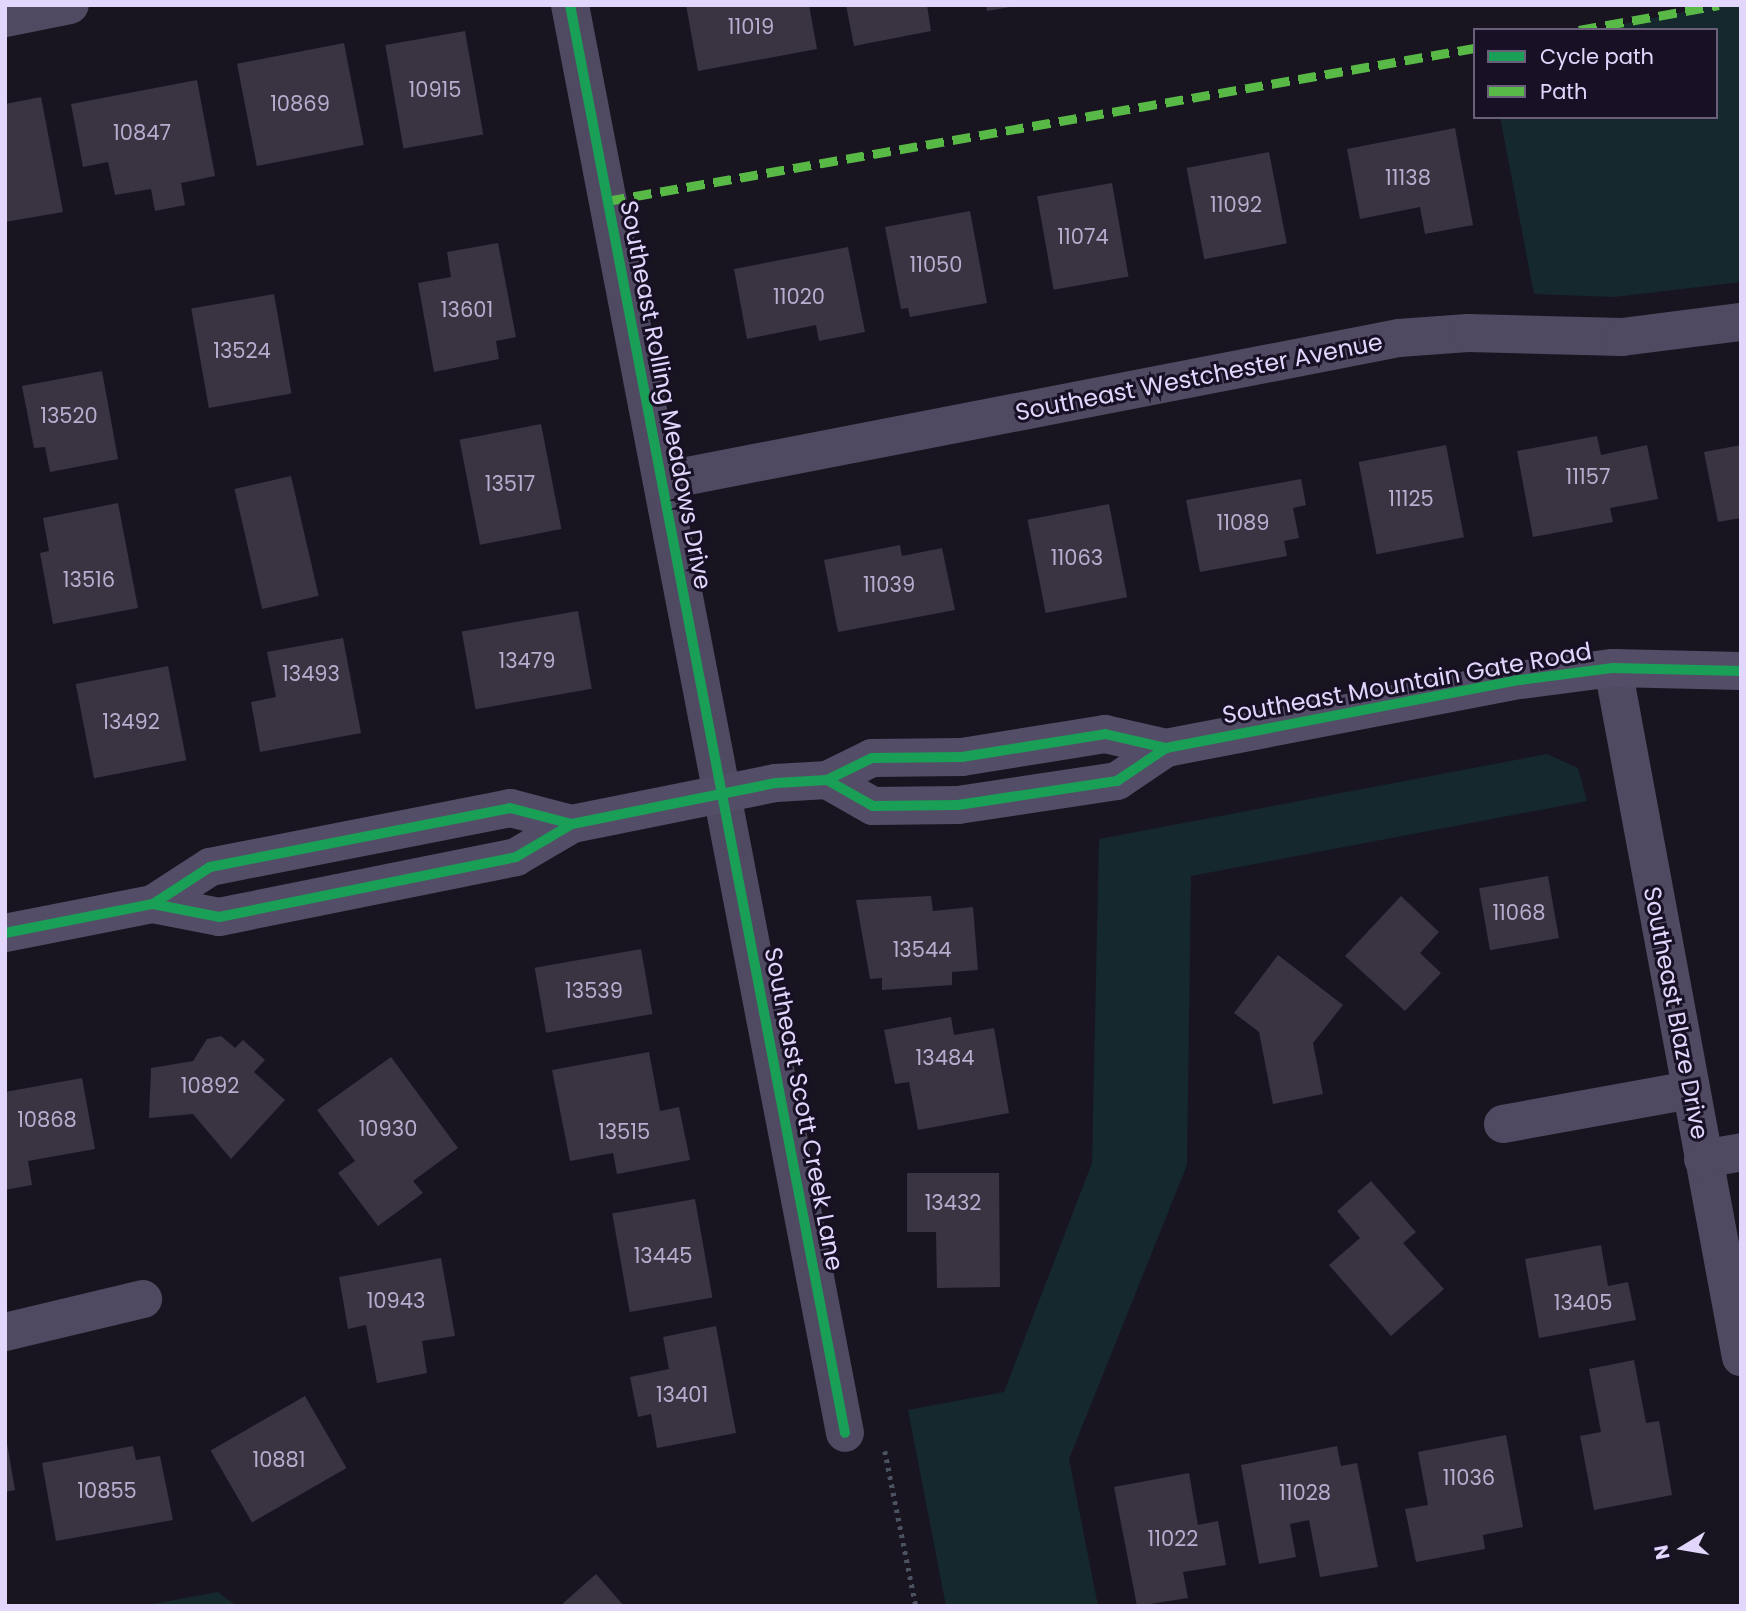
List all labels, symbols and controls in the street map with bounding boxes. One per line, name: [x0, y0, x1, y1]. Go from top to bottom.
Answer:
house number: 11019: [728, 14, 774, 40]
legend: [1473, 28, 1718, 119]
text: Cycle path: [1540, 42, 1654, 71]
house number: 10915: [408, 77, 462, 103]
text: Path: [1540, 77, 1587, 106]
house number: 10869: [270, 91, 330, 117]
house number: 10847: [113, 120, 171, 146]
house number: 11138: [1385, 165, 1431, 191]
house number: 11092: [1210, 192, 1262, 218]
street label: Southeast Rolling Meadows Drive: [614, 198, 718, 592]
house number: 11074: [1057, 224, 1109, 250]
house number: 11050: [909, 252, 963, 278]
house number: 11020: [773, 284, 825, 310]
house number: 13601: [441, 297, 493, 323]
street label: Southeast Westchester Avenue: [1013, 327, 1385, 427]
house number: 13524: [213, 338, 271, 364]
house number: 13520: [40, 403, 98, 429]
house number: 11157: [1566, 464, 1610, 490]
house number: 13517: [485, 471, 535, 497]
house number: 11125: [1388, 486, 1434, 512]
house number: 11089: [1216, 510, 1270, 536]
house number: 11063: [1051, 545, 1103, 571]
house number: 13516: [63, 567, 115, 593]
house number: 11039: [863, 572, 915, 598]
street label: Southeast Mountain Gate Road: [1220, 636, 1594, 730]
house number: 13479: [499, 648, 555, 674]
house number: 13493: [282, 661, 340, 687]
house number: 13492: [102, 709, 160, 735]
street label: Southeast Blaze Drive: [1637, 884, 1715, 1142]
house number: 11068: [1492, 900, 1546, 926]
house number: 13544: [893, 937, 951, 963]
street label: Southeast Scott Creek Lane: [759, 945, 849, 1273]
house number: 13539: [565, 978, 623, 1004]
house number: 13484: [916, 1045, 974, 1071]
house number: 10892: [181, 1073, 239, 1099]
house number: 10868: [17, 1107, 77, 1133]
house number: 10930: [359, 1116, 417, 1142]
house number: 13515: [598, 1119, 650, 1145]
house number: 13432: [925, 1190, 981, 1216]
house number: 13445: [634, 1243, 692, 1269]
house number: 10943: [367, 1288, 425, 1314]
house number: 13405: [1554, 1290, 1612, 1316]
house number: 13401: [656, 1382, 708, 1408]
house number: 10881: [252, 1447, 306, 1473]
house number: 11036: [1443, 1465, 1495, 1491]
house number: 10855: [77, 1478, 137, 1504]
house number: 11028: [1279, 1480, 1331, 1506]
north arrow: [1648, 1513, 1718, 1583]
house number: 11022: [1148, 1526, 1198, 1552]
text: N: [1647, 1543, 1677, 1562]

